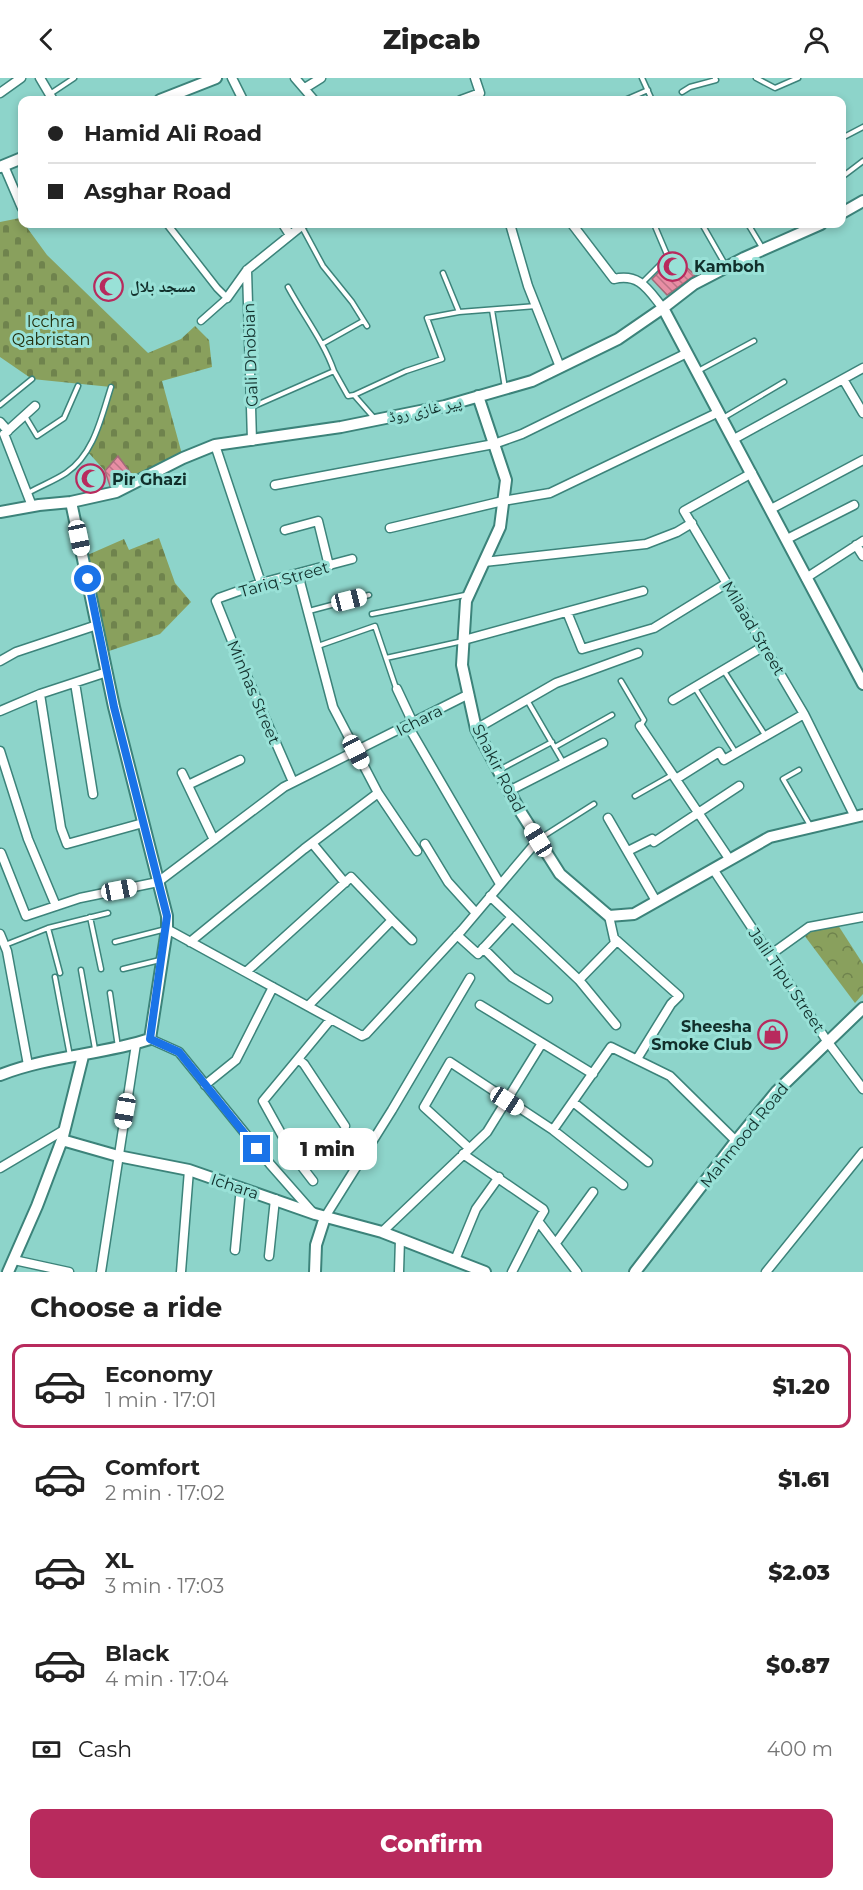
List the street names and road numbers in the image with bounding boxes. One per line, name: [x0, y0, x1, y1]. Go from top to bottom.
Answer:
street label: Gali Dhobian: [239, 303, 262, 407]
street label: پیر غازی روڈ: [387, 392, 464, 428]
street label: Tariq Street: [237, 558, 332, 601]
street label: Milaad Street: [718, 578, 789, 679]
street label: Minhas Street: [223, 637, 284, 747]
street label: Ichara: [393, 701, 445, 740]
street label: Shakir Road: [468, 721, 529, 815]
street label: Jalil Tipu Street: [744, 923, 829, 1037]
street label: Mahmood Road: [696, 1079, 793, 1192]
street label: Ichara: [209, 1170, 261, 1203]

